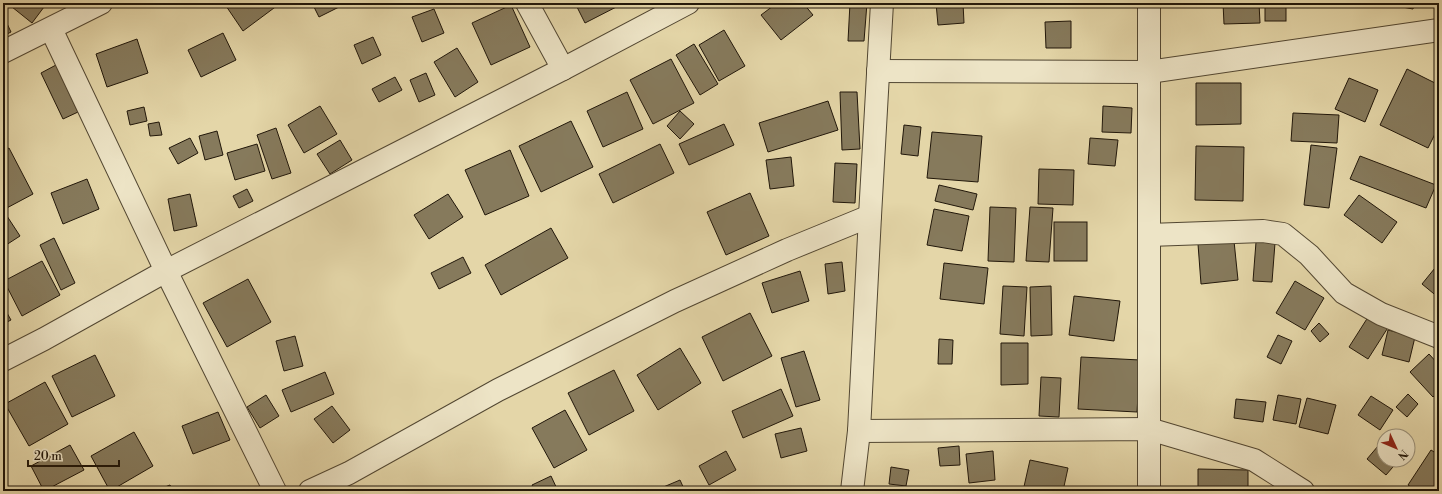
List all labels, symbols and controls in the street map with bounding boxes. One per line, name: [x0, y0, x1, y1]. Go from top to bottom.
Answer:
north arrow: [1376, 428, 1416, 468]
scale bar: [28, 442, 119, 468]
text: N: [1394, 446, 1411, 462]
text: 20 m: [34, 449, 62, 464]

